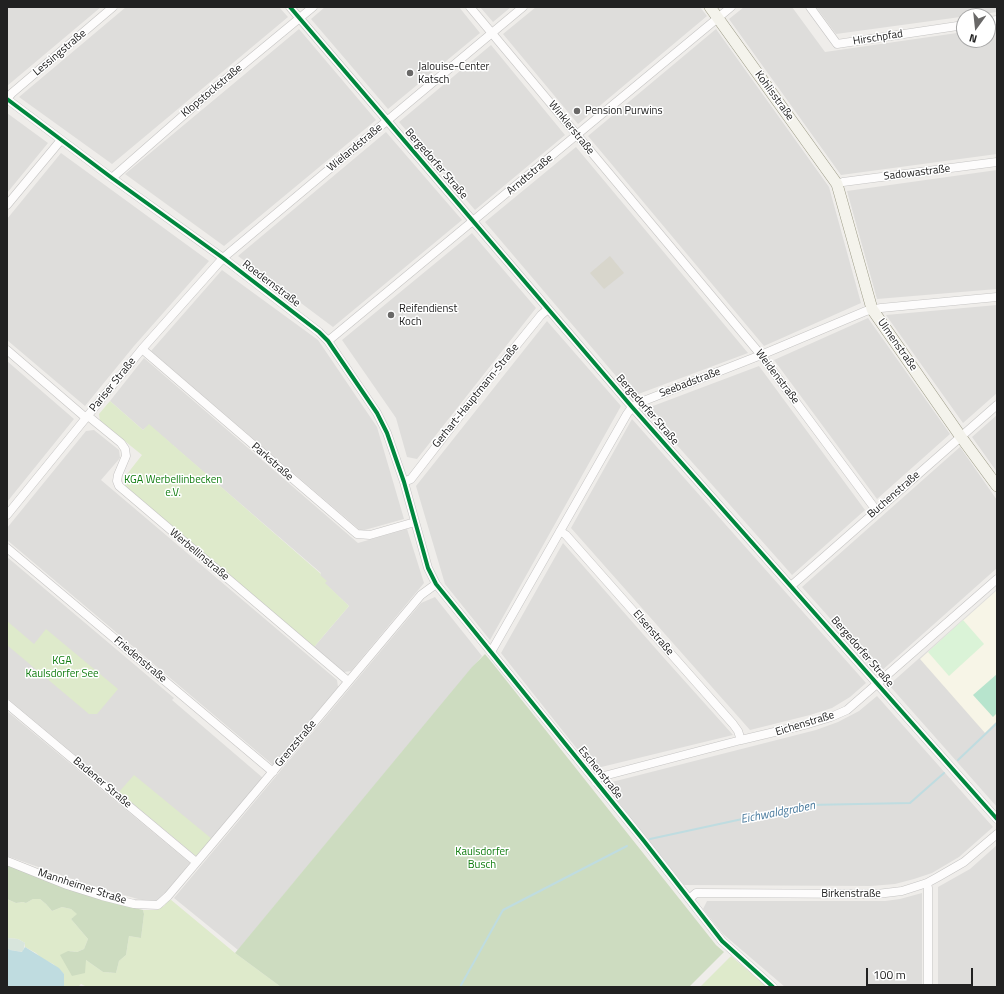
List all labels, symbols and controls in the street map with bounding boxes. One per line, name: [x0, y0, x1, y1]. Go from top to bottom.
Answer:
north arrow: [956, 8, 996, 48]
street label: Lessingstraße: [31, 27, 89, 79]
street label: Hirschpfad: [852, 28, 904, 48]
text: N: [967, 30, 979, 47]
place label: Jalouise-Center Katsch: [418, 60, 489, 86]
street label: Klopstockstraße: [179, 62, 245, 120]
marker: Jalouise-Center Katsch: [405, 68, 415, 78]
street label: Kohlisstraße: [752, 69, 796, 123]
street label: Winklerstraße: [545, 98, 597, 158]
place label: Pension Purwins: [585, 104, 663, 118]
marker: Pension Purwins: [572, 106, 582, 116]
street label: Wielandstraße: [325, 121, 385, 175]
street label: Bergedorfer Straße: [402, 126, 470, 202]
street label: Arndtstraße: [504, 152, 556, 198]
street label: Sadowastraße: [883, 162, 951, 184]
street label: Roedernstraße: [239, 258, 303, 310]
place label: Reifendienst Koch: [399, 302, 457, 328]
marker: Reifendienst Koch: [386, 310, 396, 320]
street label: Ulmenstraße: [874, 316, 920, 374]
street label: Gerhart-Hauptmann-Straße: [430, 341, 522, 451]
street label: Weidenstraße: [752, 347, 802, 407]
street label: Pariser Straße: [87, 355, 139, 415]
street label: Seebadstraße: [658, 365, 722, 401]
street label: Bergedorfer Straße: [613, 372, 681, 448]
street label: Parkstraße: [248, 440, 296, 484]
street label: Buchenstraße: [865, 469, 923, 521]
park label: KGA Werbellinbecken e.V.: [124, 473, 222, 499]
street label: Werbellinstraße: [166, 526, 232, 584]
street label: Elsenstraße: [630, 608, 676, 658]
street label: Bergedorfer Straße: [828, 614, 896, 690]
street label: Friedenstraße: [111, 634, 169, 686]
park label: KGA Kaulsdorfer See: [25, 654, 99, 680]
street label: Eichenstraße: [774, 709, 836, 739]
street label: Grenzstraße: [273, 718, 319, 770]
street label: Eschenstraße: [575, 744, 625, 802]
street label: Badener Straße: [70, 755, 134, 811]
water label: Eichwaldgraben: [740, 799, 816, 827]
park label: Kaulsdorfer Busch: [455, 845, 509, 871]
street label: Mannheimer Straße: [36, 866, 128, 908]
street label: Birkenstraße: [821, 887, 881, 901]
scale bar: [868, 960, 975, 986]
text: 100 m: [873, 965, 906, 984]

